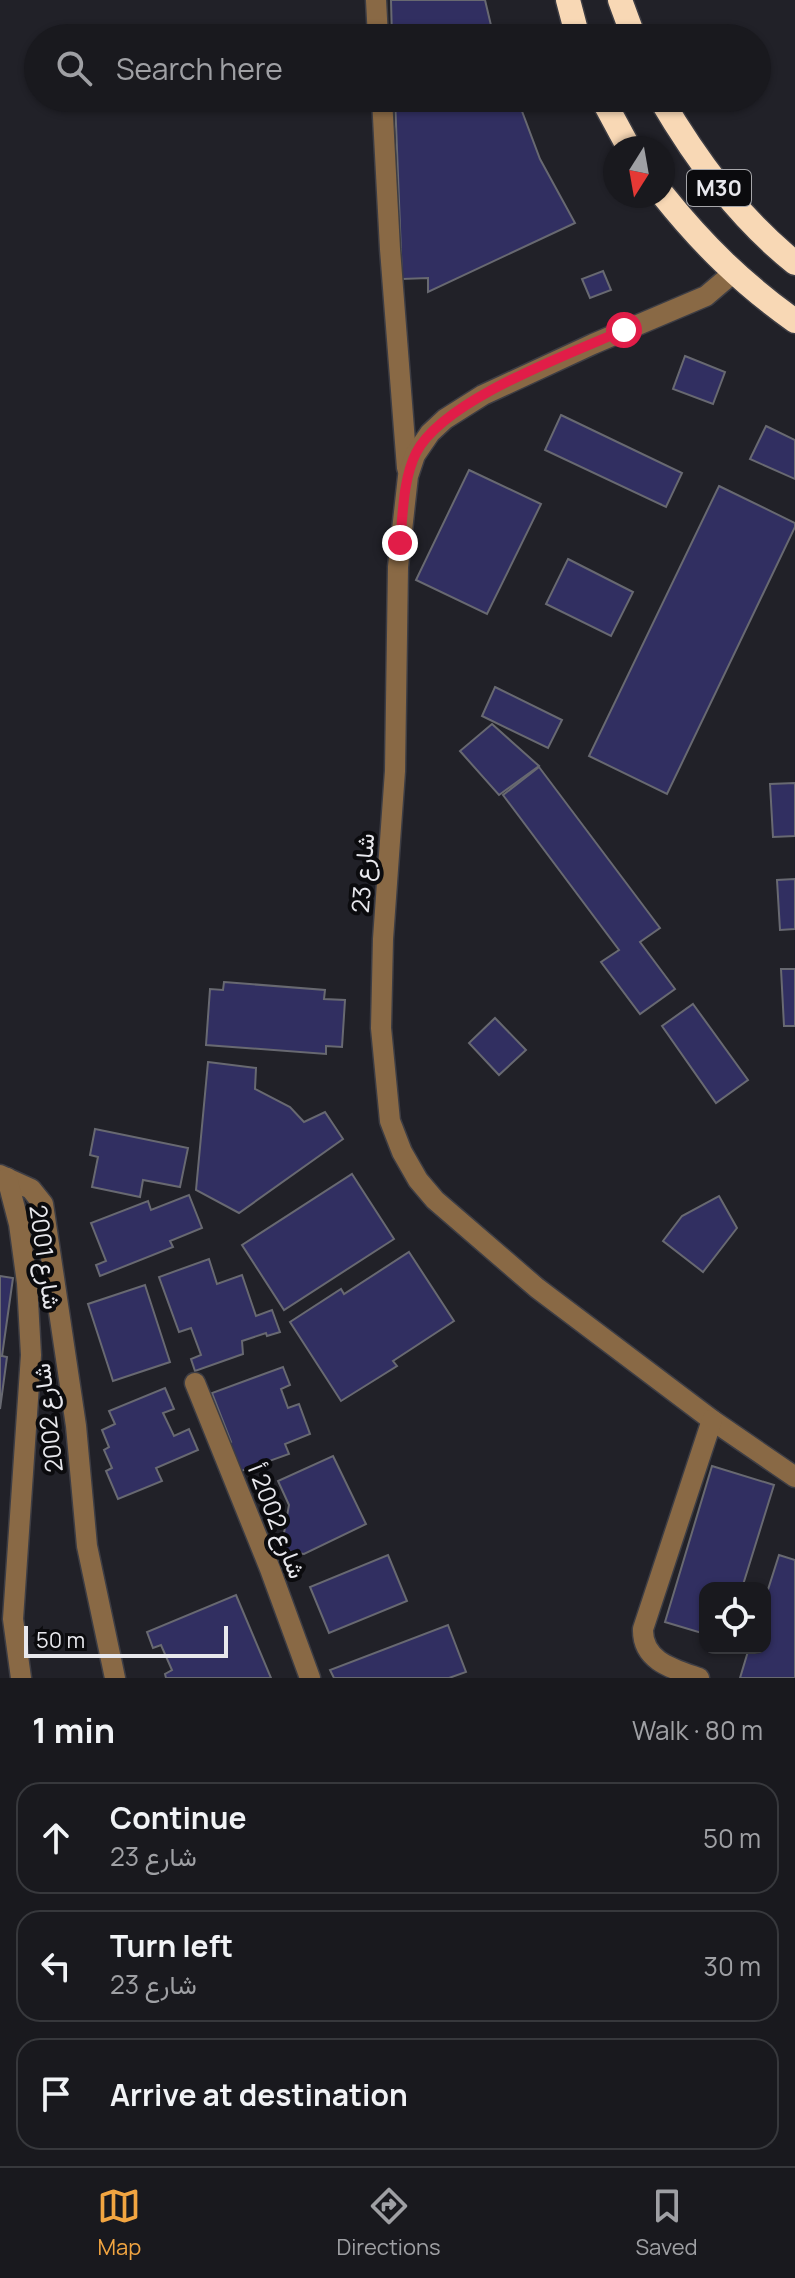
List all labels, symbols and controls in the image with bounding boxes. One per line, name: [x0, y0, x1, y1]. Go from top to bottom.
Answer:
search box: [24, 24, 771, 112]
icon: search: [52, 46, 96, 90]
text: Search here: [116, 48, 283, 89]
north arrow: [603, 136, 675, 208]
road number: M30: [687, 170, 751, 206]
route start: [606, 312, 642, 348]
route end: [382, 525, 418, 561]
street label: شارع 23: [343, 832, 382, 914]
street label: شارع 2001: [21, 1203, 70, 1312]
street label: شارع 2002: [24, 1361, 71, 1474]
street label: شارع 2002 أ: [240, 1459, 315, 1583]
map controls: [699, 1582, 771, 1654]
button: locate: [699, 1582, 771, 1654]
scale bar: [24, 1622, 228, 1658]
text: 50 m: [36, 1625, 85, 1655]
text: 1 min: [32, 1707, 115, 1753]
text: Walk · 80 m: [632, 1712, 763, 1748]
text: Continue: [110, 1797, 246, 1838]
icon: ahead: [34, 1816, 78, 1860]
text: 50 m: [703, 1820, 761, 1856]
text: شارع 23: [110, 1838, 197, 1874]
text: Turn left: [110, 1925, 233, 1966]
icon: left: [34, 1944, 78, 1988]
text: 30 m: [704, 1948, 761, 1984]
text: شارع 23: [110, 1966, 197, 2002]
icon: arrive: [34, 2072, 78, 2116]
text: Arrive at destination: [110, 2074, 408, 2115]
tab: Map: [97, 2184, 141, 2262]
tab: Directions: [336, 2184, 441, 2262]
tab: Saved: [636, 2184, 698, 2262]

